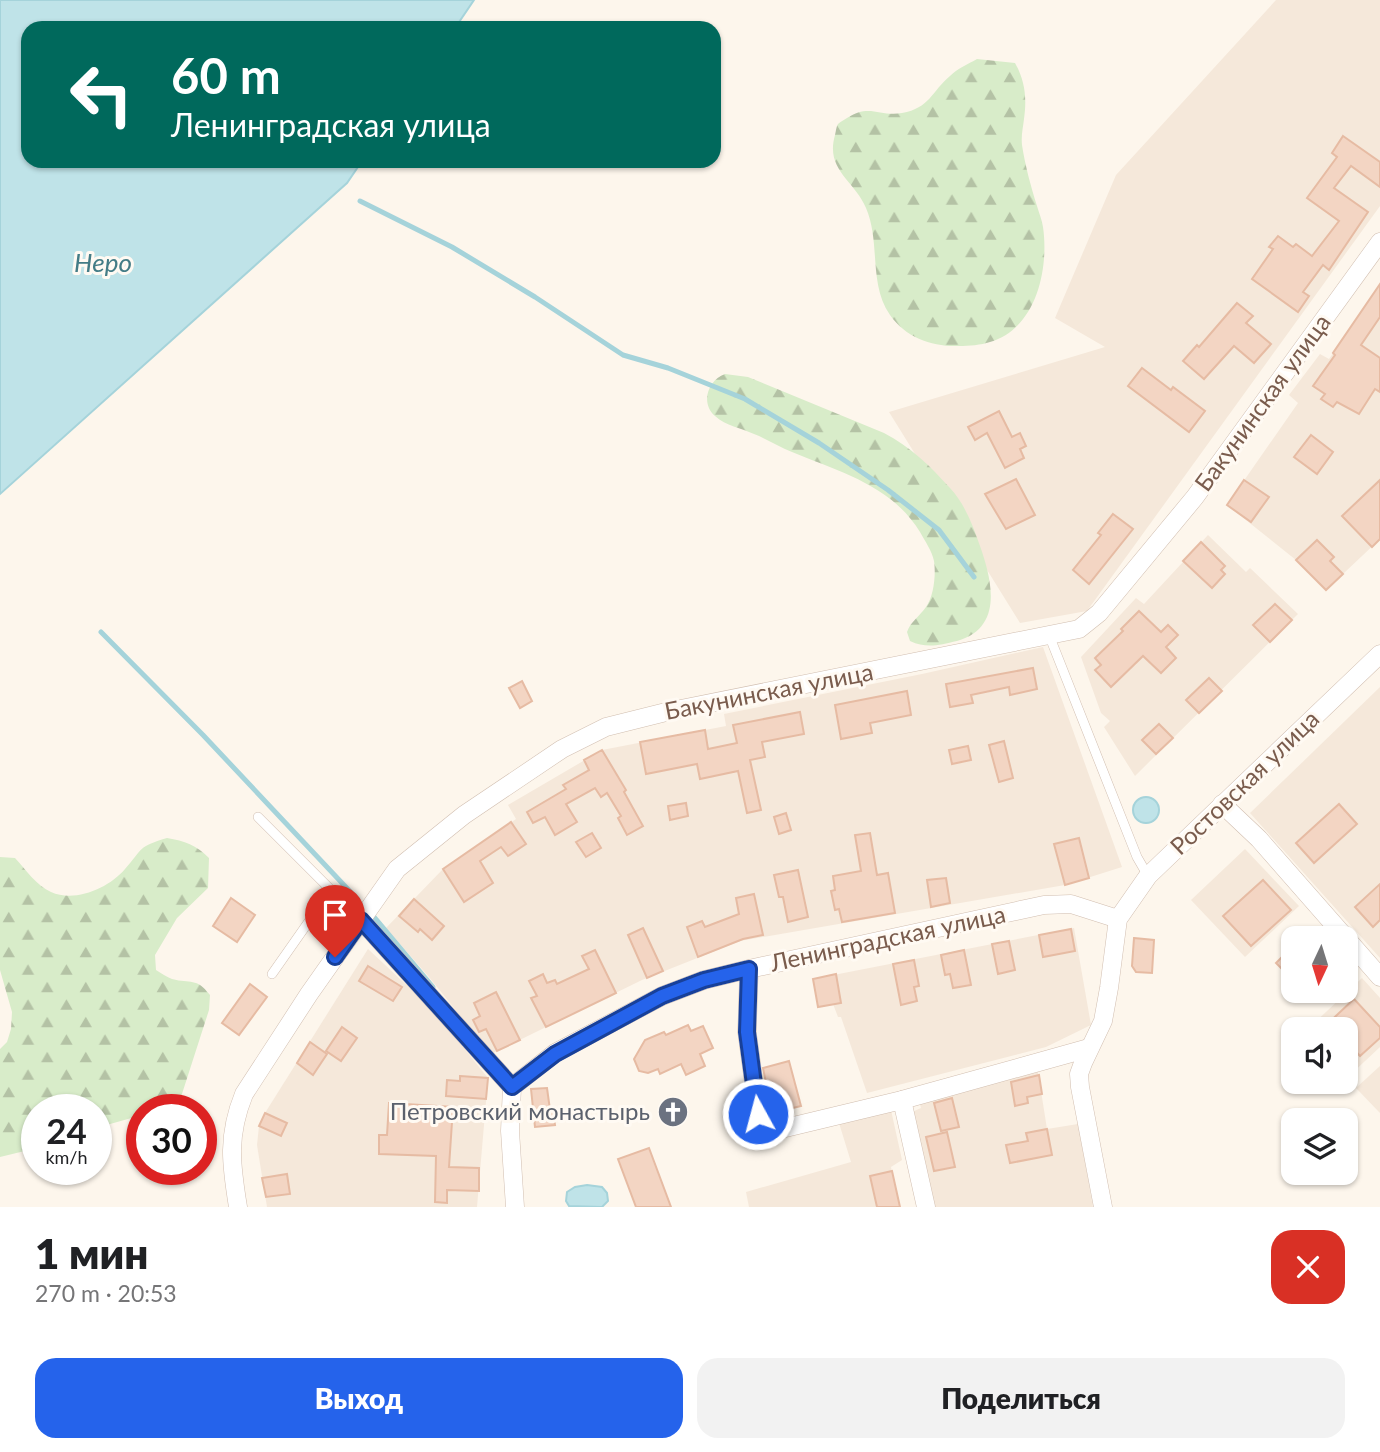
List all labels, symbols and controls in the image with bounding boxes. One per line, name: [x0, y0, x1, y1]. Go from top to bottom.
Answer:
text: 60 m: [171, 46, 281, 104]
icon: left: [56, 49, 147, 140]
text: Ленинградская улица: [171, 105, 491, 144]
water label: Неро: [74, 246, 132, 278]
street label: Бакунинская улица: [1188, 308, 1336, 496]
street label: Бакунинская улица: [662, 656, 875, 725]
street label: Ростовская улица: [1164, 704, 1324, 860]
pin: [305, 885, 365, 957]
icon: arrive: [316, 896, 354, 934]
street label: Ленинградская улица: [766, 898, 1008, 977]
north arrow: [1281, 926, 1358, 1003]
map controls: [1281, 926, 1358, 1185]
button: sound: [1281, 1017, 1358, 1094]
position arrow: [721, 1077, 795, 1151]
speed limit sign: 30: [126, 1094, 217, 1185]
church icon: Петровский монастырь: [656, 1095, 690, 1129]
place label: Петровский монастырь: [390, 1096, 650, 1125]
button: layers: [1281, 1108, 1358, 1185]
text: 24: [46, 1109, 87, 1151]
text: km/h: [45, 1146, 88, 1168]
text: 1 мин: [35, 1228, 149, 1278]
button: close: [1271, 1230, 1345, 1304]
text: 270 m · 20:53: [35, 1279, 177, 1307]
button: Выход: [35, 1358, 683, 1438]
button: Поделиться: [697, 1358, 1345, 1438]

